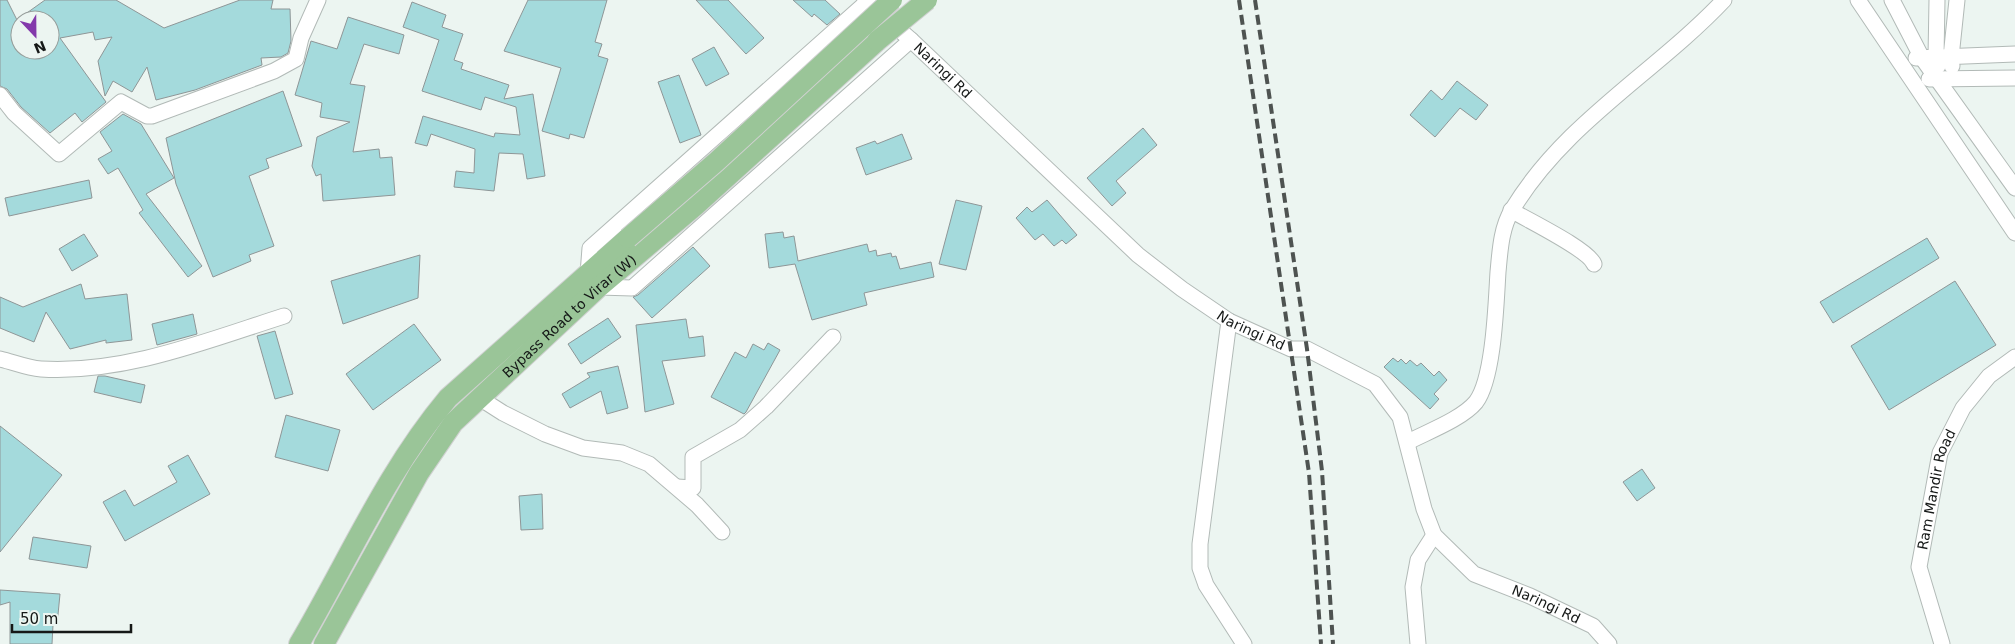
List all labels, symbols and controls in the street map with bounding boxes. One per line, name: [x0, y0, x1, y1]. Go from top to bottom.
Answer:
north arrow: [10, 10, 60, 60]
text: N: [31, 37, 48, 57]
street label: Naringi Rd: [911, 39, 975, 101]
street label: Bypass Road to Virar (W): [499, 251, 639, 381]
street label: Naringi Rd: [1214, 307, 1288, 353]
street label: Ram Mandir Road: [1914, 427, 1959, 551]
street label: Naringi Rd: [1510, 582, 1583, 627]
scale bar: [12, 602, 131, 634]
text: 50 m: [20, 610, 58, 628]

